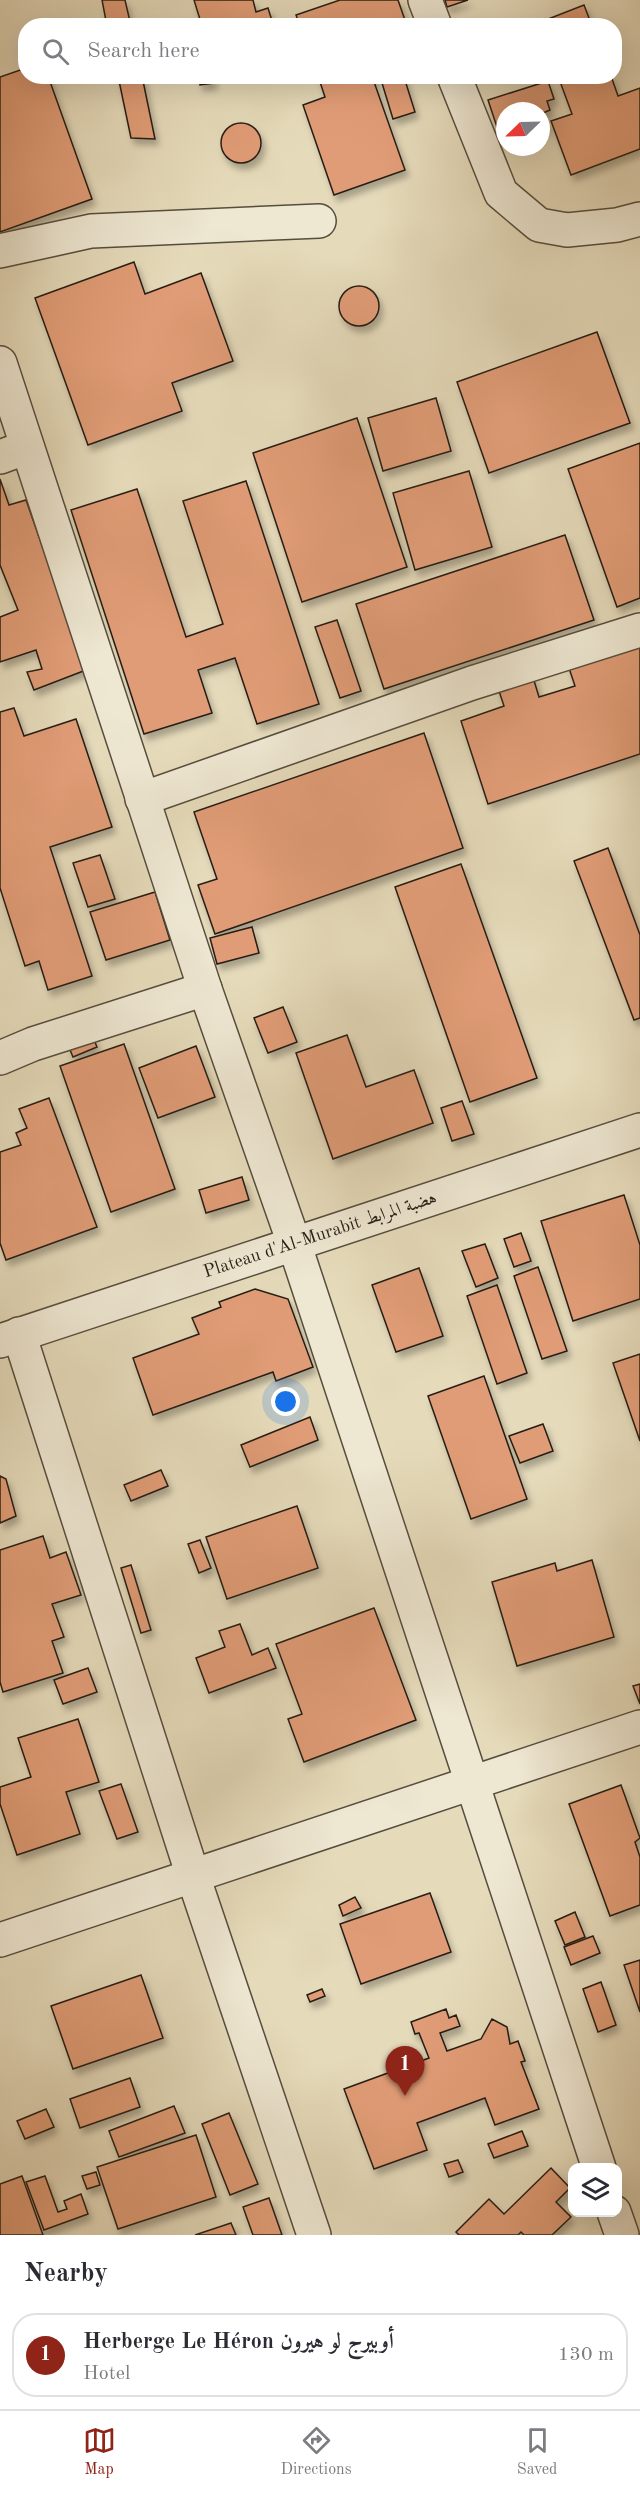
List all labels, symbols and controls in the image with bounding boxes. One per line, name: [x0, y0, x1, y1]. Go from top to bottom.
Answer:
search box: [18, 18, 622, 84]
icon: search: [39, 35, 72, 68]
text: Search here: [87, 40, 200, 62]
north arrow: [496, 102, 550, 156]
street label: Plateau d'Al-Murabit هضبة المرابط: [201, 1189, 440, 1283]
your location: [271, 1387, 300, 1416]
pin: 1: [386, 2046, 424, 2096]
map controls: [568, 2163, 622, 2217]
button: layers: [568, 2163, 622, 2217]
text: Nearby: [24, 2261, 108, 2287]
text: Herberge Le Héron أوبيرج لو هيرون: [83, 2331, 394, 2353]
text: 1: [40, 2345, 51, 2365]
text: 130 m: [558, 2345, 614, 2365]
text: Hotel: [83, 2364, 130, 2384]
tab: Map: [83, 2424, 116, 2480]
tab: Directions: [281, 2424, 352, 2480]
tab: Saved: [517, 2424, 557, 2480]

